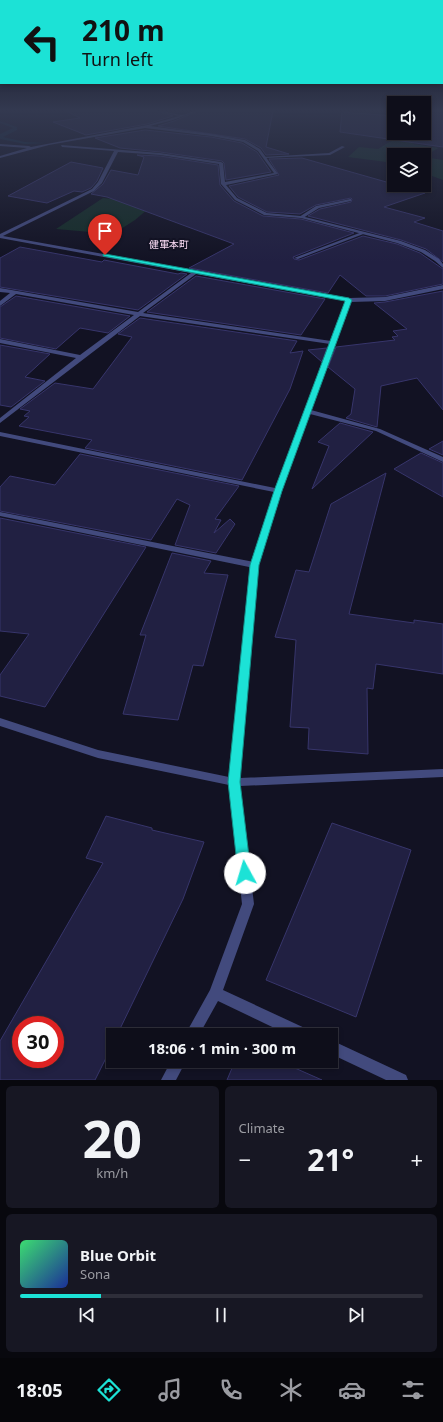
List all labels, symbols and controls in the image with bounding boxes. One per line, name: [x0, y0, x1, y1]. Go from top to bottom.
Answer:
text: 210 m: [82, 11, 165, 49]
icon: left: [16, 16, 68, 68]
text: Turn left: [82, 47, 153, 71]
map controls: [387, 96, 431, 192]
button: sound: [387, 96, 431, 140]
button: layers: [387, 148, 431, 192]
pin: [88, 214, 122, 255]
icon: arrive: [94, 220, 116, 242]
district label: 健軍本町: [149, 237, 189, 251]
position arrow: [224, 852, 266, 894]
speed limit sign: 30: [12, 1016, 64, 1068]
text: 18:06 · 1 min · 300 m: [148, 1038, 296, 1058]
text: 20: [83, 1102, 142, 1173]
text: Climate: [239, 1119, 285, 1137]
text: 21°: [307, 1139, 354, 1180]
text: −: [239, 1144, 251, 1174]
text: +: [410, 1144, 423, 1174]
text: km/h: [96, 1164, 128, 1182]
text: Blue Orbit: [80, 1245, 156, 1265]
text: Sona: [80, 1265, 110, 1283]
icon: previous: [76, 1304, 98, 1326]
icon: pause: [210, 1304, 232, 1326]
icon: next: [345, 1304, 367, 1326]
icon: directions: [95, 1376, 123, 1404]
icon: music: [156, 1376, 184, 1404]
icon: phone: [217, 1376, 245, 1404]
icon: climate: [277, 1376, 305, 1404]
icon: car: [338, 1376, 366, 1404]
icon: filters: [399, 1376, 427, 1404]
text: 18:05: [16, 1378, 63, 1402]

